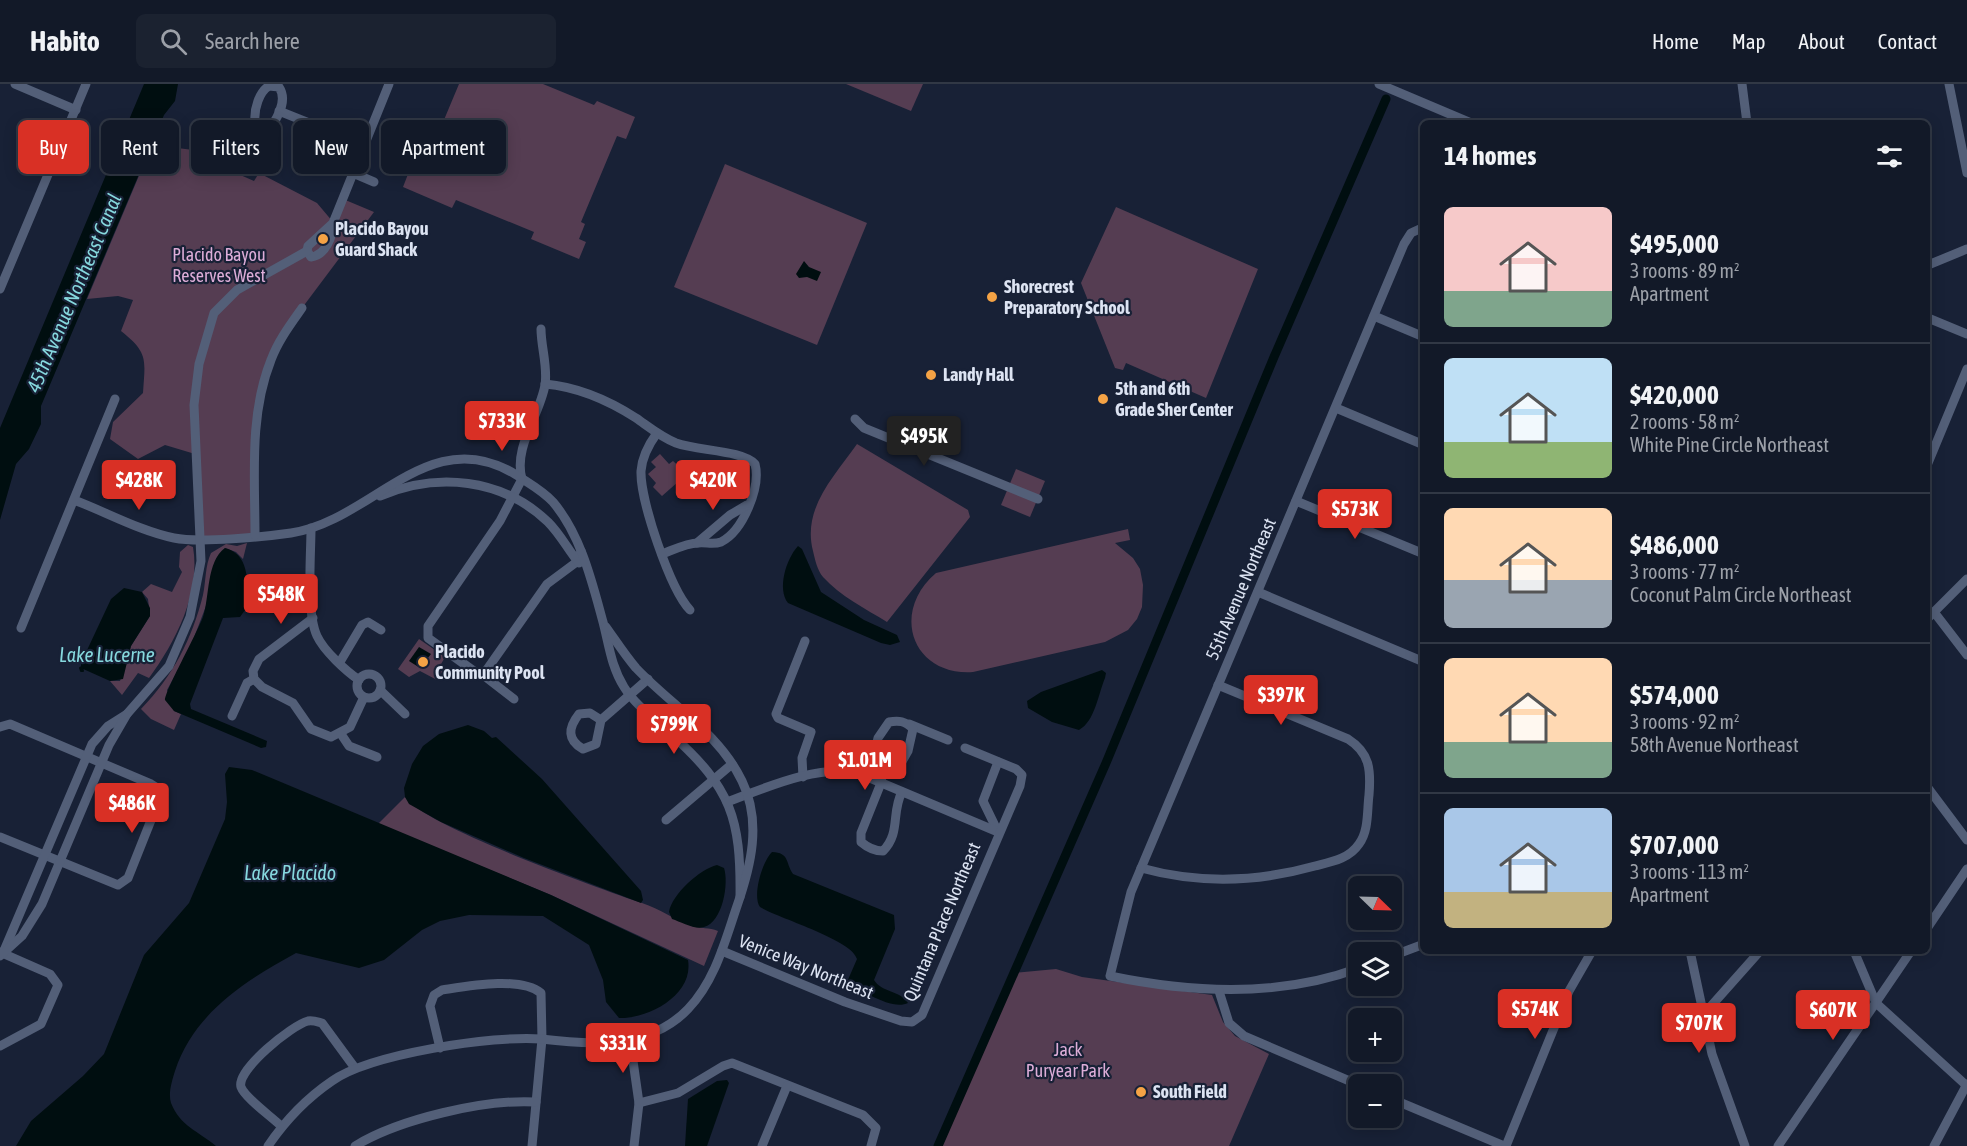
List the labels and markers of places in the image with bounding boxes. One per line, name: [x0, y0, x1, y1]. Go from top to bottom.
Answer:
place label: Placido Bayou Guard Shack: [335, 218, 429, 260]
marker: Placido Bayou Guard Shack: [316, 232, 330, 246]
place label: Shorecrest Preparatory School: [1004, 276, 1130, 318]
marker: Shorecrest Preparatory School: [985, 290, 999, 304]
place label: Landy Hall: [943, 364, 1014, 385]
marker: Landy Hall: [924, 368, 938, 382]
place label: 5th and 6th Grade Sher Center: [1115, 378, 1233, 420]
marker: 5th and 6th Grade Sher Center: [1096, 392, 1110, 406]
pin: $733K: [460, 401, 544, 452]
pin: $495K: [882, 416, 966, 467]
pin: $428K: [97, 460, 181, 511]
pin: $420K: [671, 460, 755, 511]
pin: $573K: [1313, 489, 1397, 540]
pin: $548K: [239, 574, 323, 625]
place label: Placido Community Pool: [435, 641, 545, 683]
marker: Placido Community Pool: [416, 655, 430, 669]
pin: $397K: [1239, 675, 1323, 726]
pin: $799K: [632, 704, 716, 755]
pin: $1.01M: [816, 740, 914, 791]
pin: $486K: [90, 783, 174, 834]
pin: $574K: [1493, 989, 1577, 1040]
pin: $607K: [1791, 990, 1875, 1041]
pin: $707K: [1657, 1003, 1741, 1054]
pin: $331K: [581, 1023, 665, 1074]
place label: South Field: [1153, 1081, 1227, 1102]
marker: South Field: [1134, 1085, 1148, 1099]

